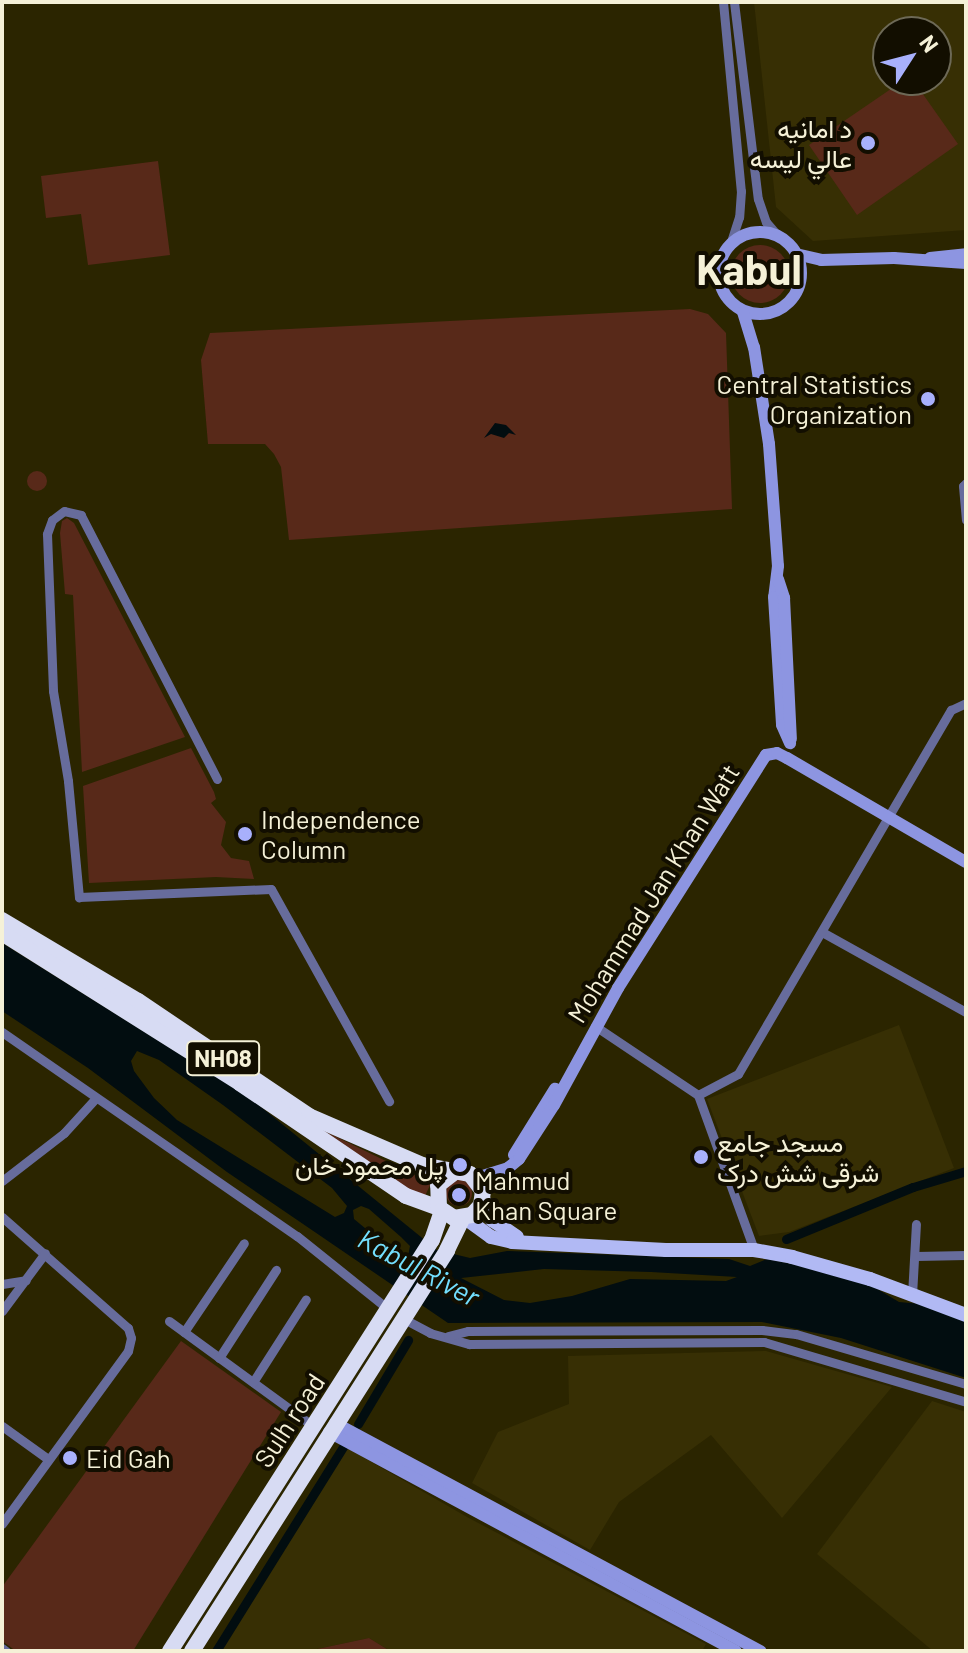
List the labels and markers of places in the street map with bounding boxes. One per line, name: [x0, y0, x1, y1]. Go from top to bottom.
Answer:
place label: د امانیه عالي لیسه: [750, 112, 852, 174]
marker: د امانیه عالي لیسه: [859, 134, 877, 152]
place label: Central Statistics Organization: [717, 368, 912, 430]
marker: Central Statistics Organization: [919, 390, 937, 408]
place label: Independence Column: [261, 803, 421, 864]
marker: Independence Column: [236, 825, 254, 843]
place label: مسجد جامع شرقی شش درک: [717, 1126, 879, 1188]
marker: مسجد جامع شرقی شش درک: [692, 1148, 710, 1166]
place label: پل محمود خان: [295, 1149, 444, 1181]
marker: پل محمود خان: [451, 1156, 469, 1174]
place label: Mahmud Khan Square: [475, 1164, 617, 1226]
marker: Mahmud Khan Square: [450, 1186, 468, 1204]
place label: Eid Gah: [86, 1442, 171, 1474]
marker: Eid Gah: [61, 1449, 79, 1467]

